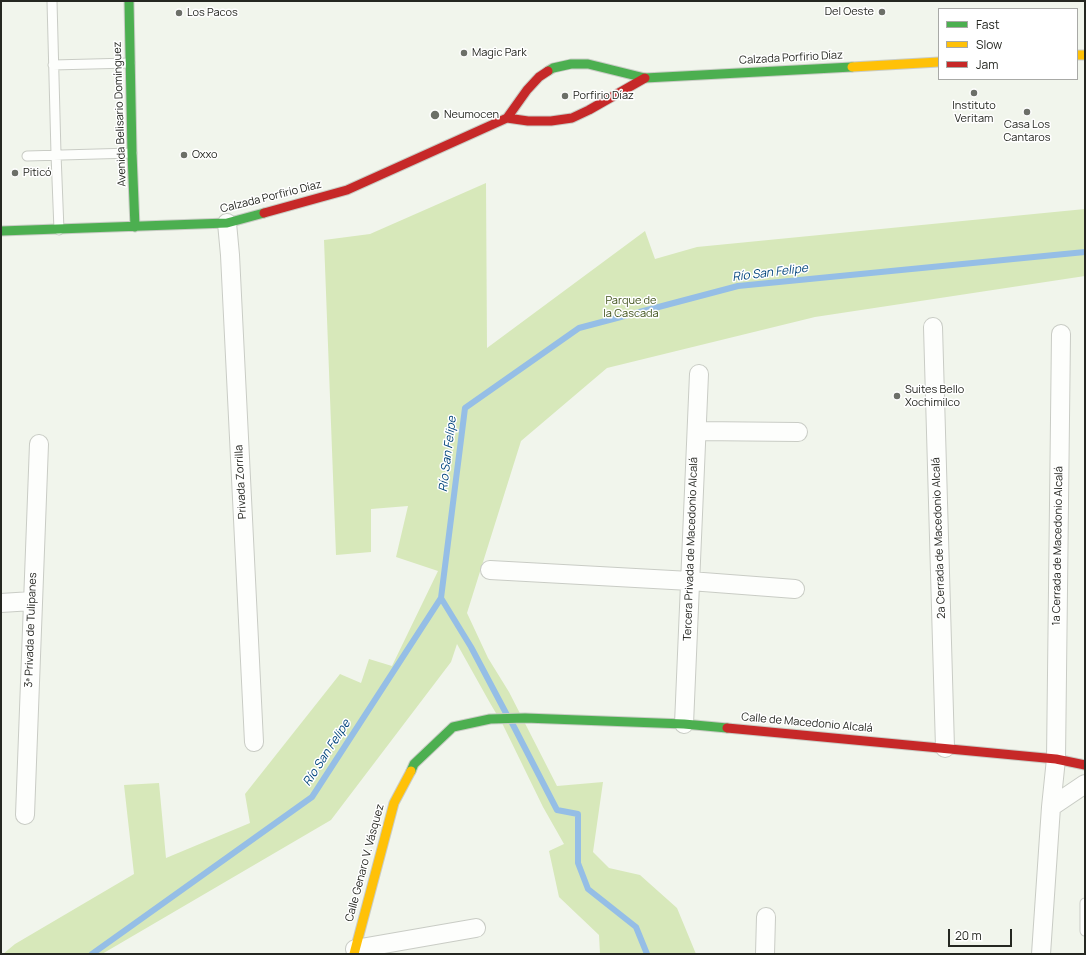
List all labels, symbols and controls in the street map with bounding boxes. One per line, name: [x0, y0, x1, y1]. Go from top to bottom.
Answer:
place label: Del Oeste: [825, 5, 874, 19]
place label: Los Pacos: [187, 6, 238, 20]
marker: Del Oeste: [877, 7, 887, 17]
marker: Los Pacos: [174, 8, 184, 18]
legend: [938, 8, 1078, 80]
text: Fast: [976, 16, 1000, 33]
text: Slow: [976, 36, 1002, 53]
street label: Avenida Belisario Domínguez: [111, 41, 129, 187]
place label: Magic Park: [472, 46, 527, 60]
marker: Magic Park: [459, 48, 469, 58]
street label: Calzada Porfirio Díaz: [739, 49, 843, 67]
text: Jam: [976, 56, 998, 73]
marker: Instituto Veritam: [969, 88, 979, 98]
place label: Porfirio Díaz: [573, 89, 634, 103]
marker: Porfirio Díaz: [560, 91, 570, 101]
place label: Instituto Veritam: [952, 99, 996, 125]
marker: Casa Los Cantaros: [1022, 107, 1032, 117]
place label: Neumocen: [444, 108, 499, 122]
marker: Neumocen: [429, 109, 441, 121]
place label: Casa Los Cantaros: [1003, 118, 1051, 144]
place label: Oxxo: [192, 148, 218, 162]
marker: Oxxo: [179, 150, 189, 160]
place label: Piticó: [23, 166, 52, 180]
marker: Piticó: [10, 168, 20, 178]
street label: Calzada Porfirio Díaz: [219, 178, 323, 216]
water label: Río San Felipe: [731, 261, 809, 285]
park label: Parque de la Cascada: [603, 294, 659, 320]
place label: Suites Bello Xochimilco: [905, 383, 964, 409]
marker: Suites Bello Xochimilco: [892, 391, 902, 401]
water label: Río San Felipe: [436, 415, 460, 493]
street label: Privada Zorrilla: [232, 445, 250, 519]
street label: Tercera Privada de Macedonio Alcalá: [681, 457, 701, 641]
street label: 2a Cerrada de Macedonio Alcalá: [930, 457, 948, 619]
street label: 1a Cerrada de Macedonio Alcalá: [1050, 466, 1066, 626]
street label: 3ª Privada de Tulipanes: [22, 572, 40, 688]
street label: Calle de Macedonio Alcalá: [741, 711, 873, 735]
water label: Río San Felipe: [300, 717, 354, 789]
street label: Calle Genaro V. Vásquez: [343, 803, 387, 923]
scale bar: [950, 921, 1014, 947]
text: 20 m: [955, 927, 982, 944]

